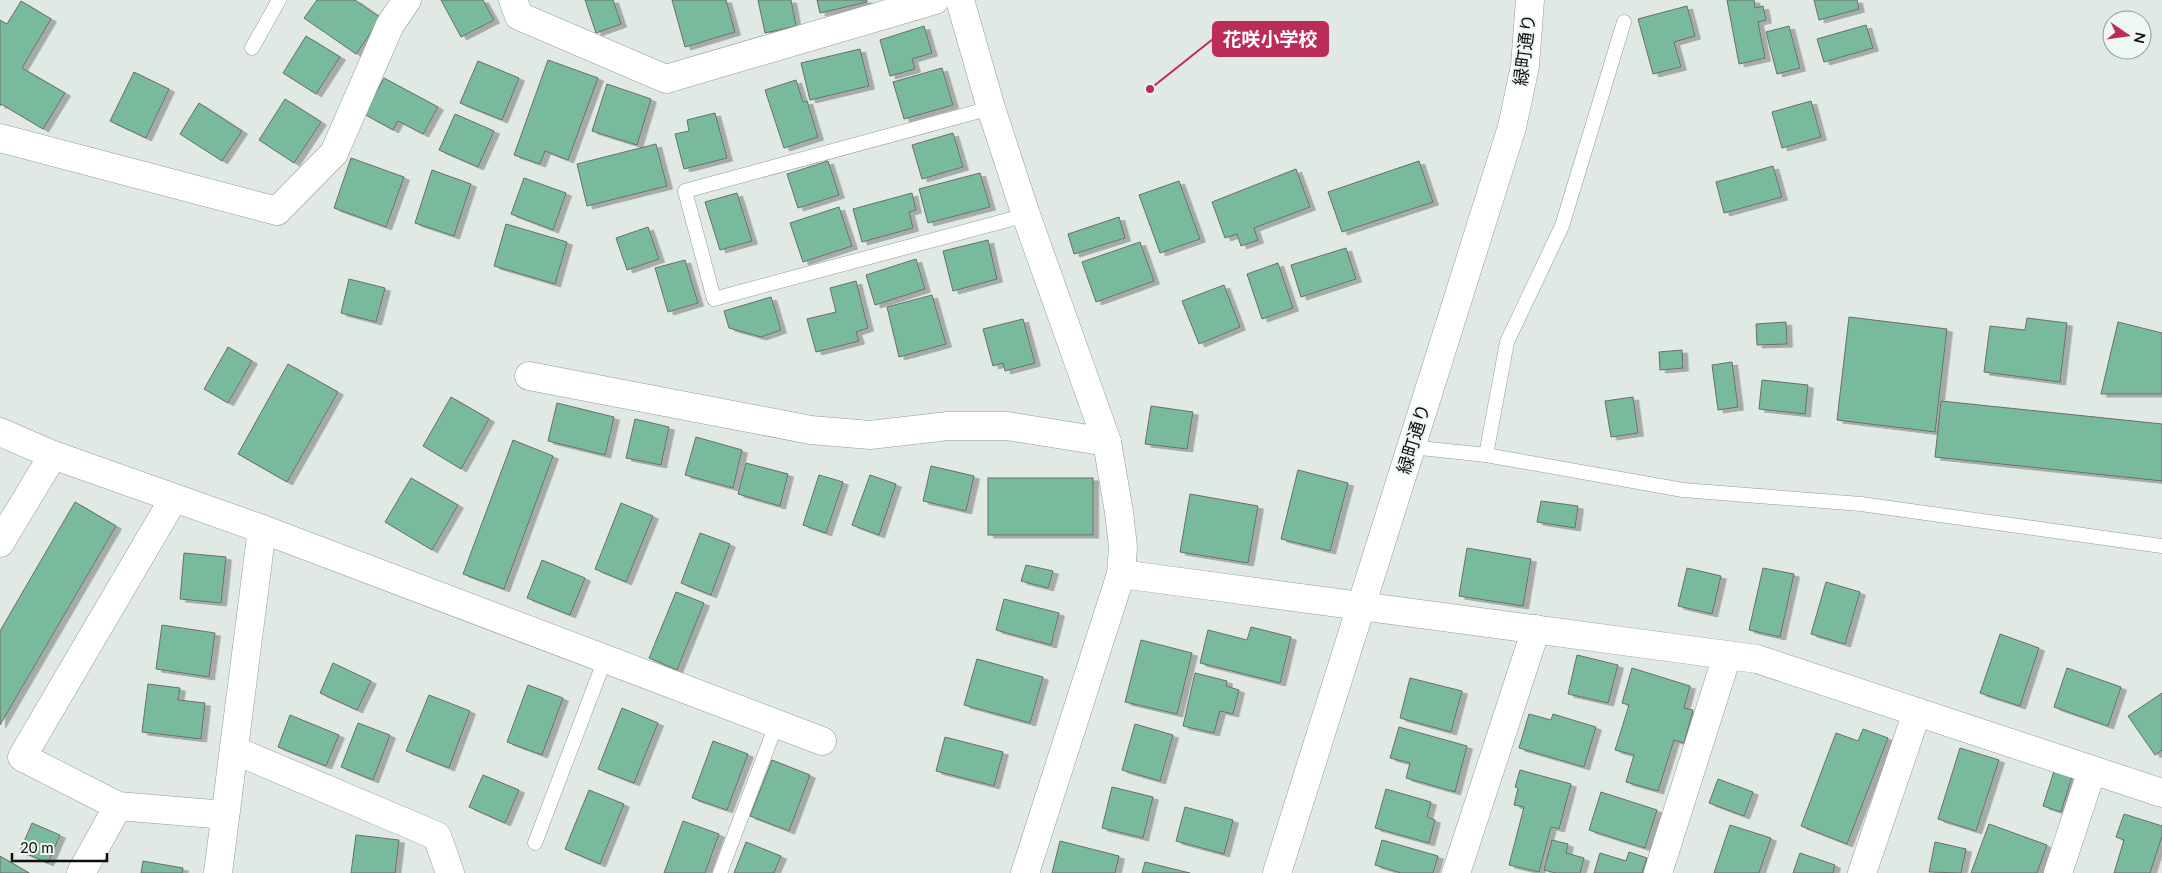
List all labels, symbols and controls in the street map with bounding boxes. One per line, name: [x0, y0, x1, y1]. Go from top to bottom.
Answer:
north arrow: [2102, 10, 2152, 60]
street label: 緑町通り: [1509, 13, 1539, 87]
callout: 花咲小学校: [1213, 22, 1328, 56]
text: 花咲小学校: [1222, 27, 1318, 50]
text: N: [2131, 31, 2150, 45]
street label: 緑町通り: [1392, 401, 1434, 476]
scale bar: [12, 830, 108, 862]
text: 20 m: [20, 838, 54, 856]

